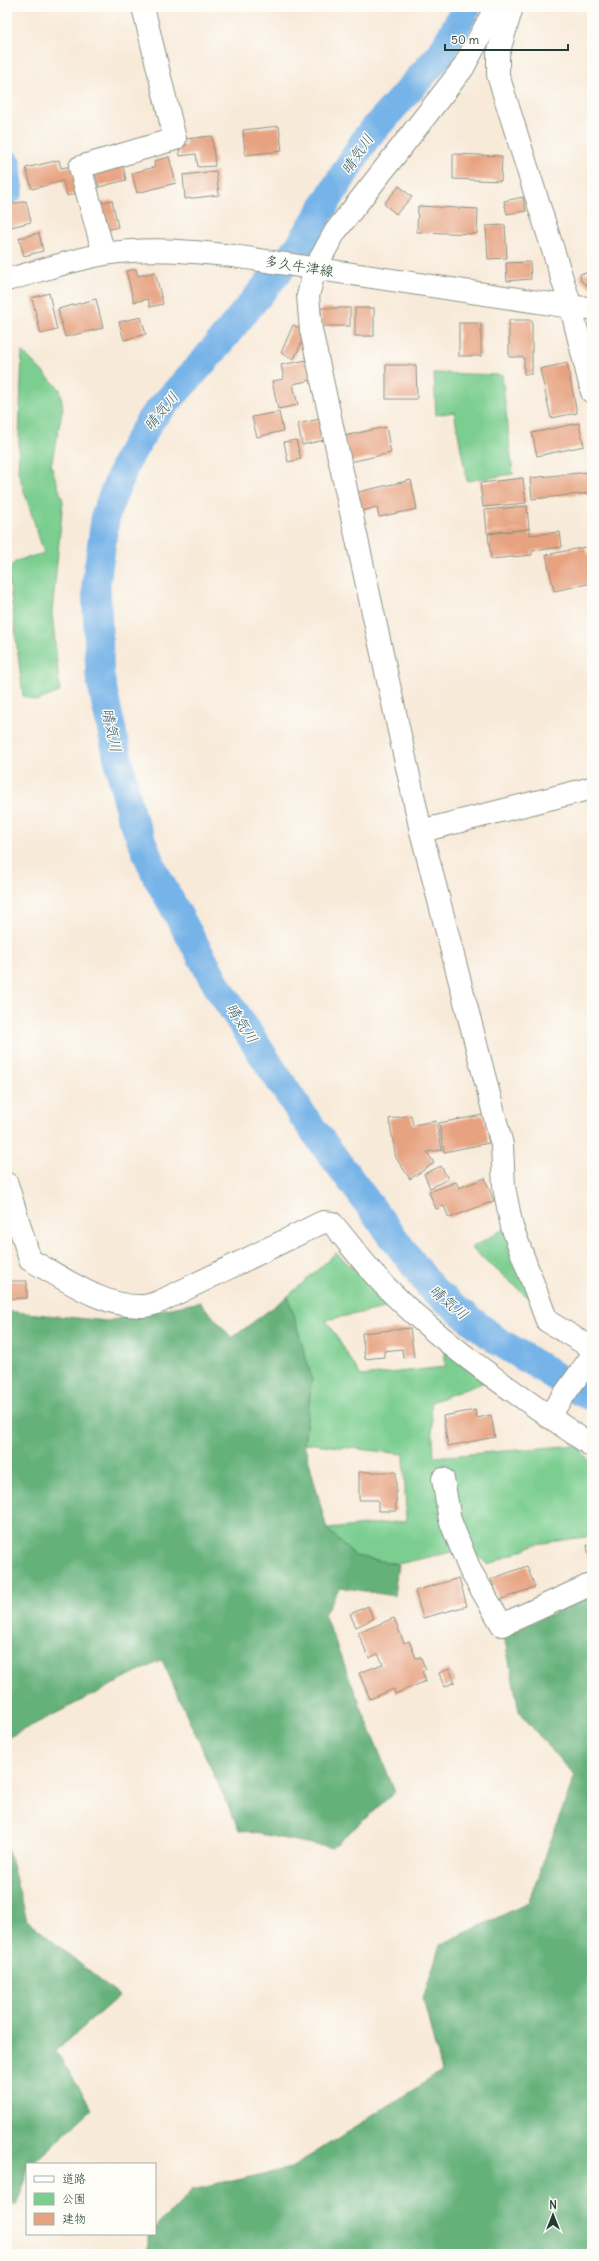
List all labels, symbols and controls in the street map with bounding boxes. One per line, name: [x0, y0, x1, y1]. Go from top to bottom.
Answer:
scale bar: [445, 26, 568, 52]
text: 50 m: [451, 32, 480, 47]
water label: 晴気川: [337, 130, 377, 178]
street label: 多久牛津線: [263, 252, 335, 280]
water label: 晴気川: [139, 388, 183, 434]
water label: 晴気川: [98, 706, 126, 754]
water label: 晴気川: [222, 999, 262, 1047]
water label: 晴気川: [426, 1280, 472, 1324]
legend: [26, 2163, 156, 2235]
text: 道路: [62, 2171, 86, 2186]
text: 公園: [62, 2191, 86, 2206]
north arrow: [533, 2195, 573, 2235]
text: N: [549, 2198, 557, 2212]
text: 建物: [62, 2211, 86, 2226]

